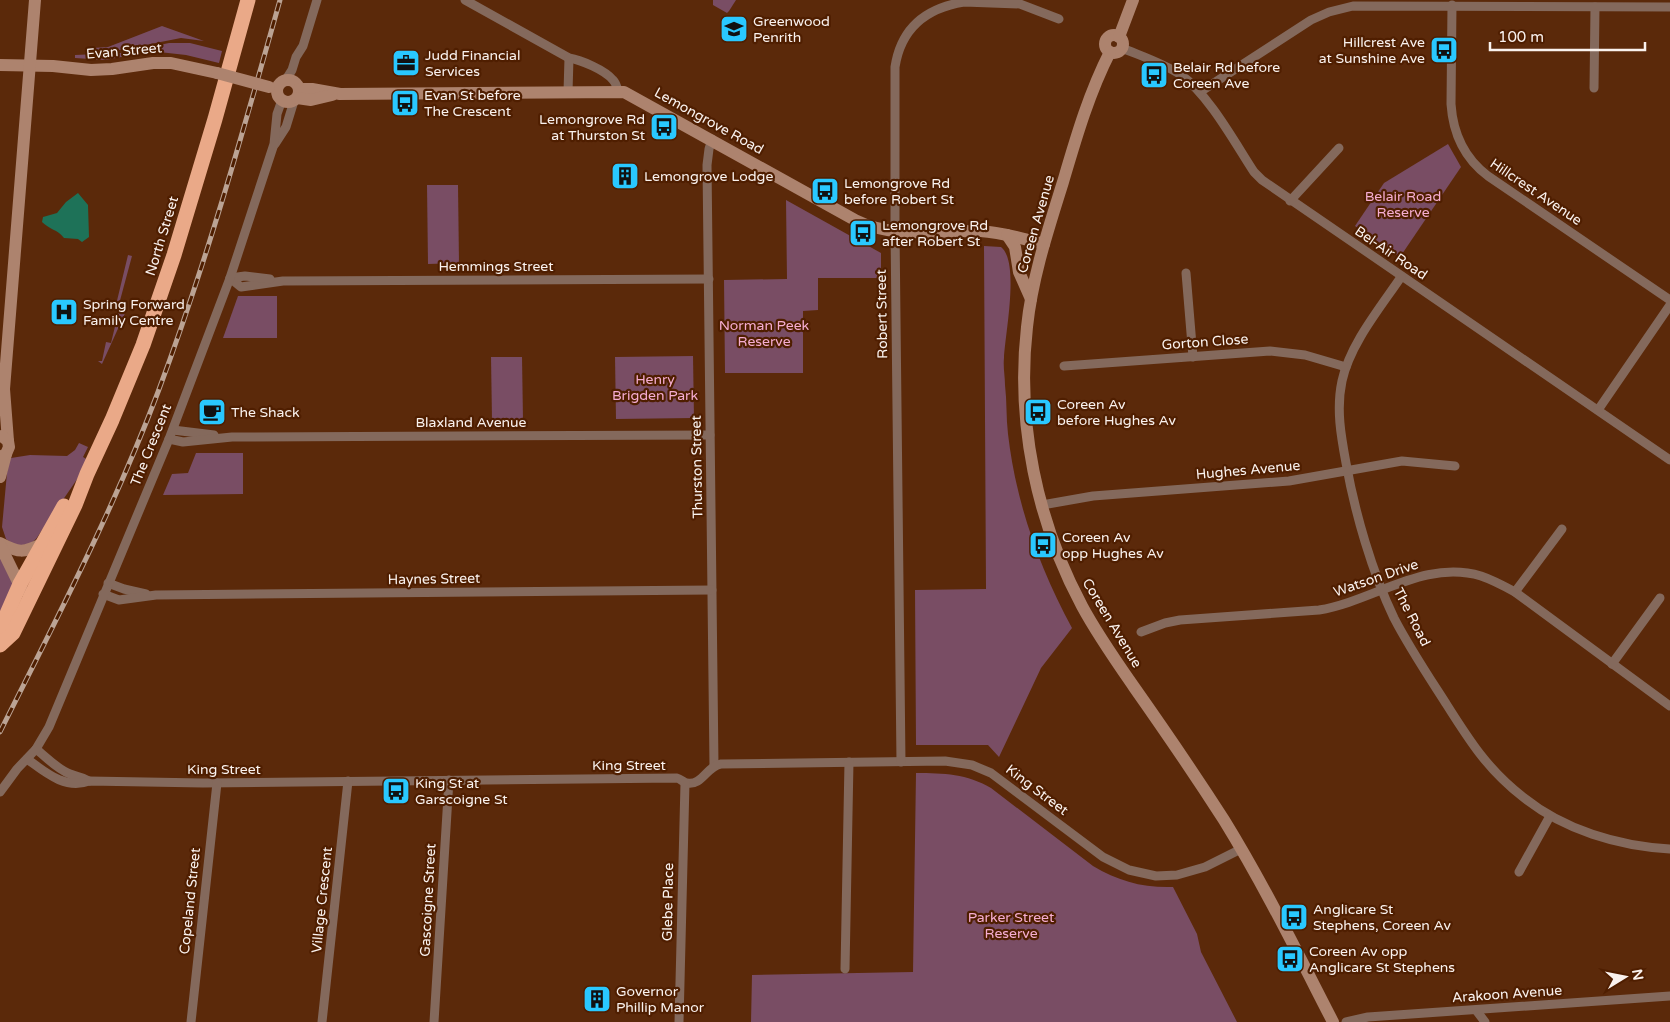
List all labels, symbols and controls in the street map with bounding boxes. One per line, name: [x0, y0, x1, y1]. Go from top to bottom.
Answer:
place label: Greenwood Penrith: [753, 13, 830, 46]
school or university icon: Greenwood Penrith: [719, 14, 749, 44]
scale bar: [1490, 20, 1645, 52]
text: 100 m: [1498, 28, 1544, 46]
place label: Hillcrest Ave at Sunshine Ave: [1319, 34, 1425, 67]
bus stop icon: Hillcrest Ave at Sunshine Ave: [1429, 35, 1459, 65]
street label: Evan Street: [85, 39, 163, 63]
place label: Judd Financial Services: [425, 47, 520, 80]
office icon: Judd Financial Services: [391, 48, 421, 78]
place label: Belair Rd before Coreen Ave: [1173, 59, 1280, 92]
bus stop icon: Belair Rd before Coreen Ave: [1139, 60, 1169, 90]
street label: Lemongrove Road: [651, 84, 767, 158]
place label: Evan St before The Crescent: [424, 87, 521, 120]
bus stop icon: Evan St before The Crescent: [390, 88, 420, 118]
place label: Lemongrove Rd at Thurston St: [539, 111, 646, 144]
bus stop icon: Lemongrove Rd at Thurston St: [649, 112, 679, 142]
street label: Hillcrest Avenue: [1487, 155, 1585, 229]
building icon: Lemongrove Lodge: [610, 161, 640, 191]
place label: Lemongrove Lodge: [644, 168, 773, 185]
street label: Coreen Avenue: [1014, 173, 1058, 275]
place label: Lemongrove Rd before Robert St: [844, 175, 955, 208]
bus stop icon: Lemongrove Rd before Robert St: [810, 176, 840, 206]
park label: Belair Road Reserve: [1365, 188, 1441, 221]
street label: North Street: [142, 193, 182, 278]
place label: Lemongrove Rd after Robert St: [882, 217, 988, 250]
bus stop icon: Lemongrove Rd after Robert St: [848, 218, 878, 248]
street label: Bel-Air Road: [1352, 223, 1430, 283]
street label: Hemmings Street: [438, 258, 554, 275]
street label: Robert Street: [873, 268, 891, 359]
place label: Spring Forward Family Centre: [83, 296, 185, 329]
hospital icon: Spring Forward Family Centre: [49, 297, 79, 327]
park label: Norman Peek Reserve: [719, 317, 810, 350]
street label: Gorton Close: [1161, 330, 1249, 354]
park label: Henry Brigden Park: [612, 371, 698, 404]
place label: Coreen Av before Hughes Av: [1057, 396, 1176, 429]
cafe icon: The Shack: [197, 397, 227, 427]
bus stop icon: Coreen Av before Hughes Av: [1023, 397, 1053, 427]
street label: The Crescent: [127, 401, 175, 489]
place label: The Shack: [231, 404, 300, 421]
street label: Blaxland Avenue: [416, 414, 527, 431]
street label: Thurston Street: [688, 415, 706, 519]
street label: Hughes Avenue: [1195, 457, 1301, 483]
place label: Coreen Av opp Hughes Av: [1062, 529, 1164, 562]
bus stop icon: Coreen Av opp Hughes Av: [1028, 530, 1058, 560]
street label: Watson Drive: [1331, 556, 1421, 600]
street label: Haynes Street: [388, 570, 481, 588]
street label: Coreen Avenue: [1079, 575, 1145, 671]
street label: The Road: [1390, 585, 1434, 649]
street label: King Street: [592, 757, 667, 774]
street label: King Street: [187, 761, 262, 778]
street label: King Street: [1002, 761, 1072, 819]
place label: King St at Garscoigne St: [415, 775, 508, 808]
bus stop icon: King St at Garscoigne St: [381, 776, 411, 806]
street label: Gascoigne Street: [417, 842, 439, 957]
street label: Village Crescent: [308, 845, 336, 954]
street label: Copeland Street: [176, 846, 204, 955]
street label: Glebe Place: [659, 863, 677, 941]
place label: Anglicare St Stephens, Coreen Av: [1313, 901, 1451, 934]
bus stop icon: Anglicare St Stephens, Coreen Av: [1279, 902, 1309, 932]
park label: Parker Street Reserve: [968, 909, 1055, 942]
place label: Coreen Av opp Anglicare St Stephens: [1309, 943, 1455, 976]
bus stop icon: Coreen Av opp Anglicare St Stephens: [1275, 944, 1305, 974]
north arrow: [1600, 952, 1650, 1002]
text: N: [1628, 968, 1647, 982]
street label: Arakoon Avenue: [1451, 982, 1563, 1006]
place label: Governor Phillip Manor: [616, 983, 705, 1016]
building icon: Governor Phillip Manor: [582, 984, 612, 1014]

